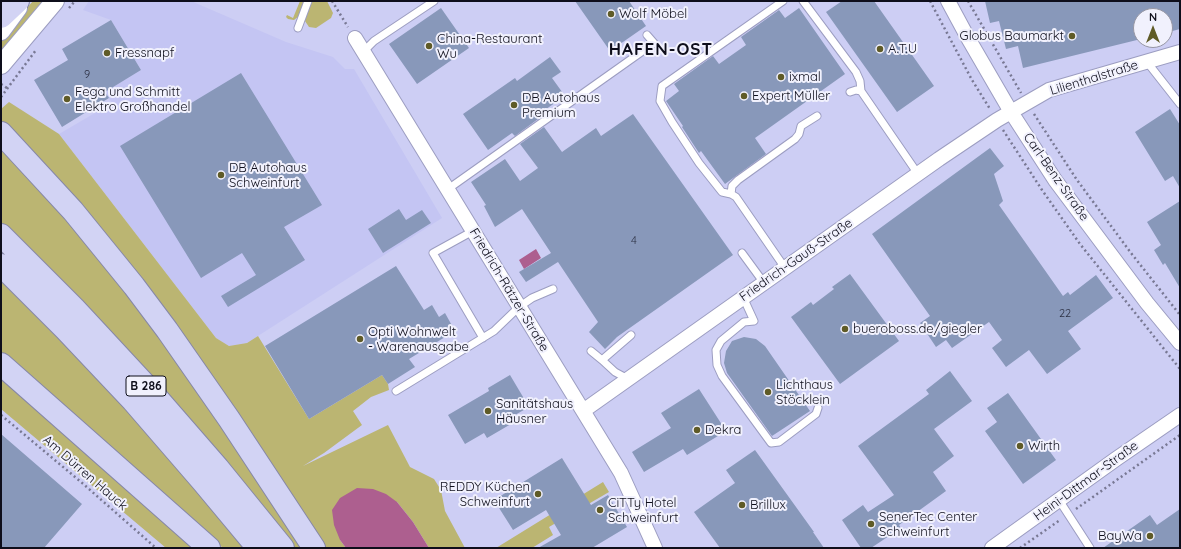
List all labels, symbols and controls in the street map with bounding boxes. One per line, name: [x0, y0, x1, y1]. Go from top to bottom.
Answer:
place label: Wolf Möbel: [619, 6, 687, 22]
north arrow: [1133, 8, 1173, 48]
marker: Wolf Möbel: [606, 9, 616, 19]
text: N: [1149, 10, 1157, 24]
place label: Globus Baumarkt: [960, 28, 1064, 44]
place label: China-Restaurant Wu: [437, 31, 542, 62]
marker: Globus Baumarkt: [1067, 31, 1077, 41]
district label: HAFEN-OST: [609, 40, 713, 60]
marker: China-Restaurant Wu: [424, 41, 434, 51]
place label: A.T.U: [888, 41, 917, 57]
marker: A.T.U: [875, 44, 885, 54]
place label: Fressnapf: [115, 45, 174, 61]
marker: Fressnapf: [102, 48, 112, 58]
street label: Lilienthalstraße: [1048, 57, 1140, 99]
house number: 9: [84, 68, 90, 82]
place label: ixmal: [789, 69, 821, 85]
marker: ixmal: [776, 72, 786, 82]
place label: Fega und Schmitt Elektro Großhandel: [75, 84, 191, 115]
place label: Expert Müller: [752, 88, 830, 104]
place label: DB Autohaus Premium: [522, 90, 600, 121]
marker: Expert Müller: [739, 91, 749, 101]
marker: Fega und Schmitt Elektro Großhandel: [62, 94, 72, 104]
marker: DB Autohaus Premium: [509, 100, 519, 110]
street label: Carl-Benz-Straße: [1020, 130, 1092, 224]
place label: DB Autohaus Schweinfurt: [229, 160, 307, 191]
marker: DB Autohaus Schweinfurt: [216, 170, 226, 180]
street label: Friedrich-Gauß-Straße: [737, 215, 855, 305]
street label: Friedrich-Rätzer-Straße: [466, 225, 552, 355]
house number: 4: [631, 234, 637, 248]
house number: 22: [1059, 307, 1071, 321]
place label: bueroboss.de/giegler: [853, 321, 982, 337]
place label: Opti Wohnwelt - Warenausgabe: [368, 324, 469, 355]
marker: bueroboss.de/giegler: [840, 324, 850, 334]
marker: Opti Wohnwelt - Warenausgabe: [355, 334, 365, 344]
road number: B 286: [126, 376, 166, 396]
place label: Lichthaus Stöcklein: [776, 377, 833, 408]
marker: Lichthaus Stöcklein: [763, 387, 773, 397]
place label: Sanitätshaus Häusner: [496, 396, 573, 427]
marker: Sanitätshaus Häusner: [483, 406, 493, 416]
place label: Dekra: [705, 422, 741, 438]
marker: Dekra: [692, 425, 702, 435]
street label: Am Dürren Hauck: [40, 432, 130, 514]
place label: Wirth: [1028, 438, 1060, 454]
street label: Heini-Dittmar-Straße: [1031, 438, 1141, 524]
marker: Wirth: [1015, 441, 1025, 451]
place label: REDDY Küchen Schweinfurt: [440, 479, 530, 510]
marker: REDDY Küchen Schweinfurt: [533, 489, 543, 499]
place label: CiTTy Hotel Schweinfurt: [608, 495, 678, 526]
place label: Brillux: [750, 497, 786, 513]
marker: Brillux: [737, 500, 747, 510]
marker: CiTTy Hotel Schweinfurt: [595, 505, 605, 515]
place label: SenerTec Center Schweinfurt: [879, 509, 977, 540]
marker: SenerTec Center Schweinfurt: [866, 519, 876, 529]
place label: BayWa: [1098, 528, 1142, 544]
marker: BayWa: [1145, 531, 1155, 541]

